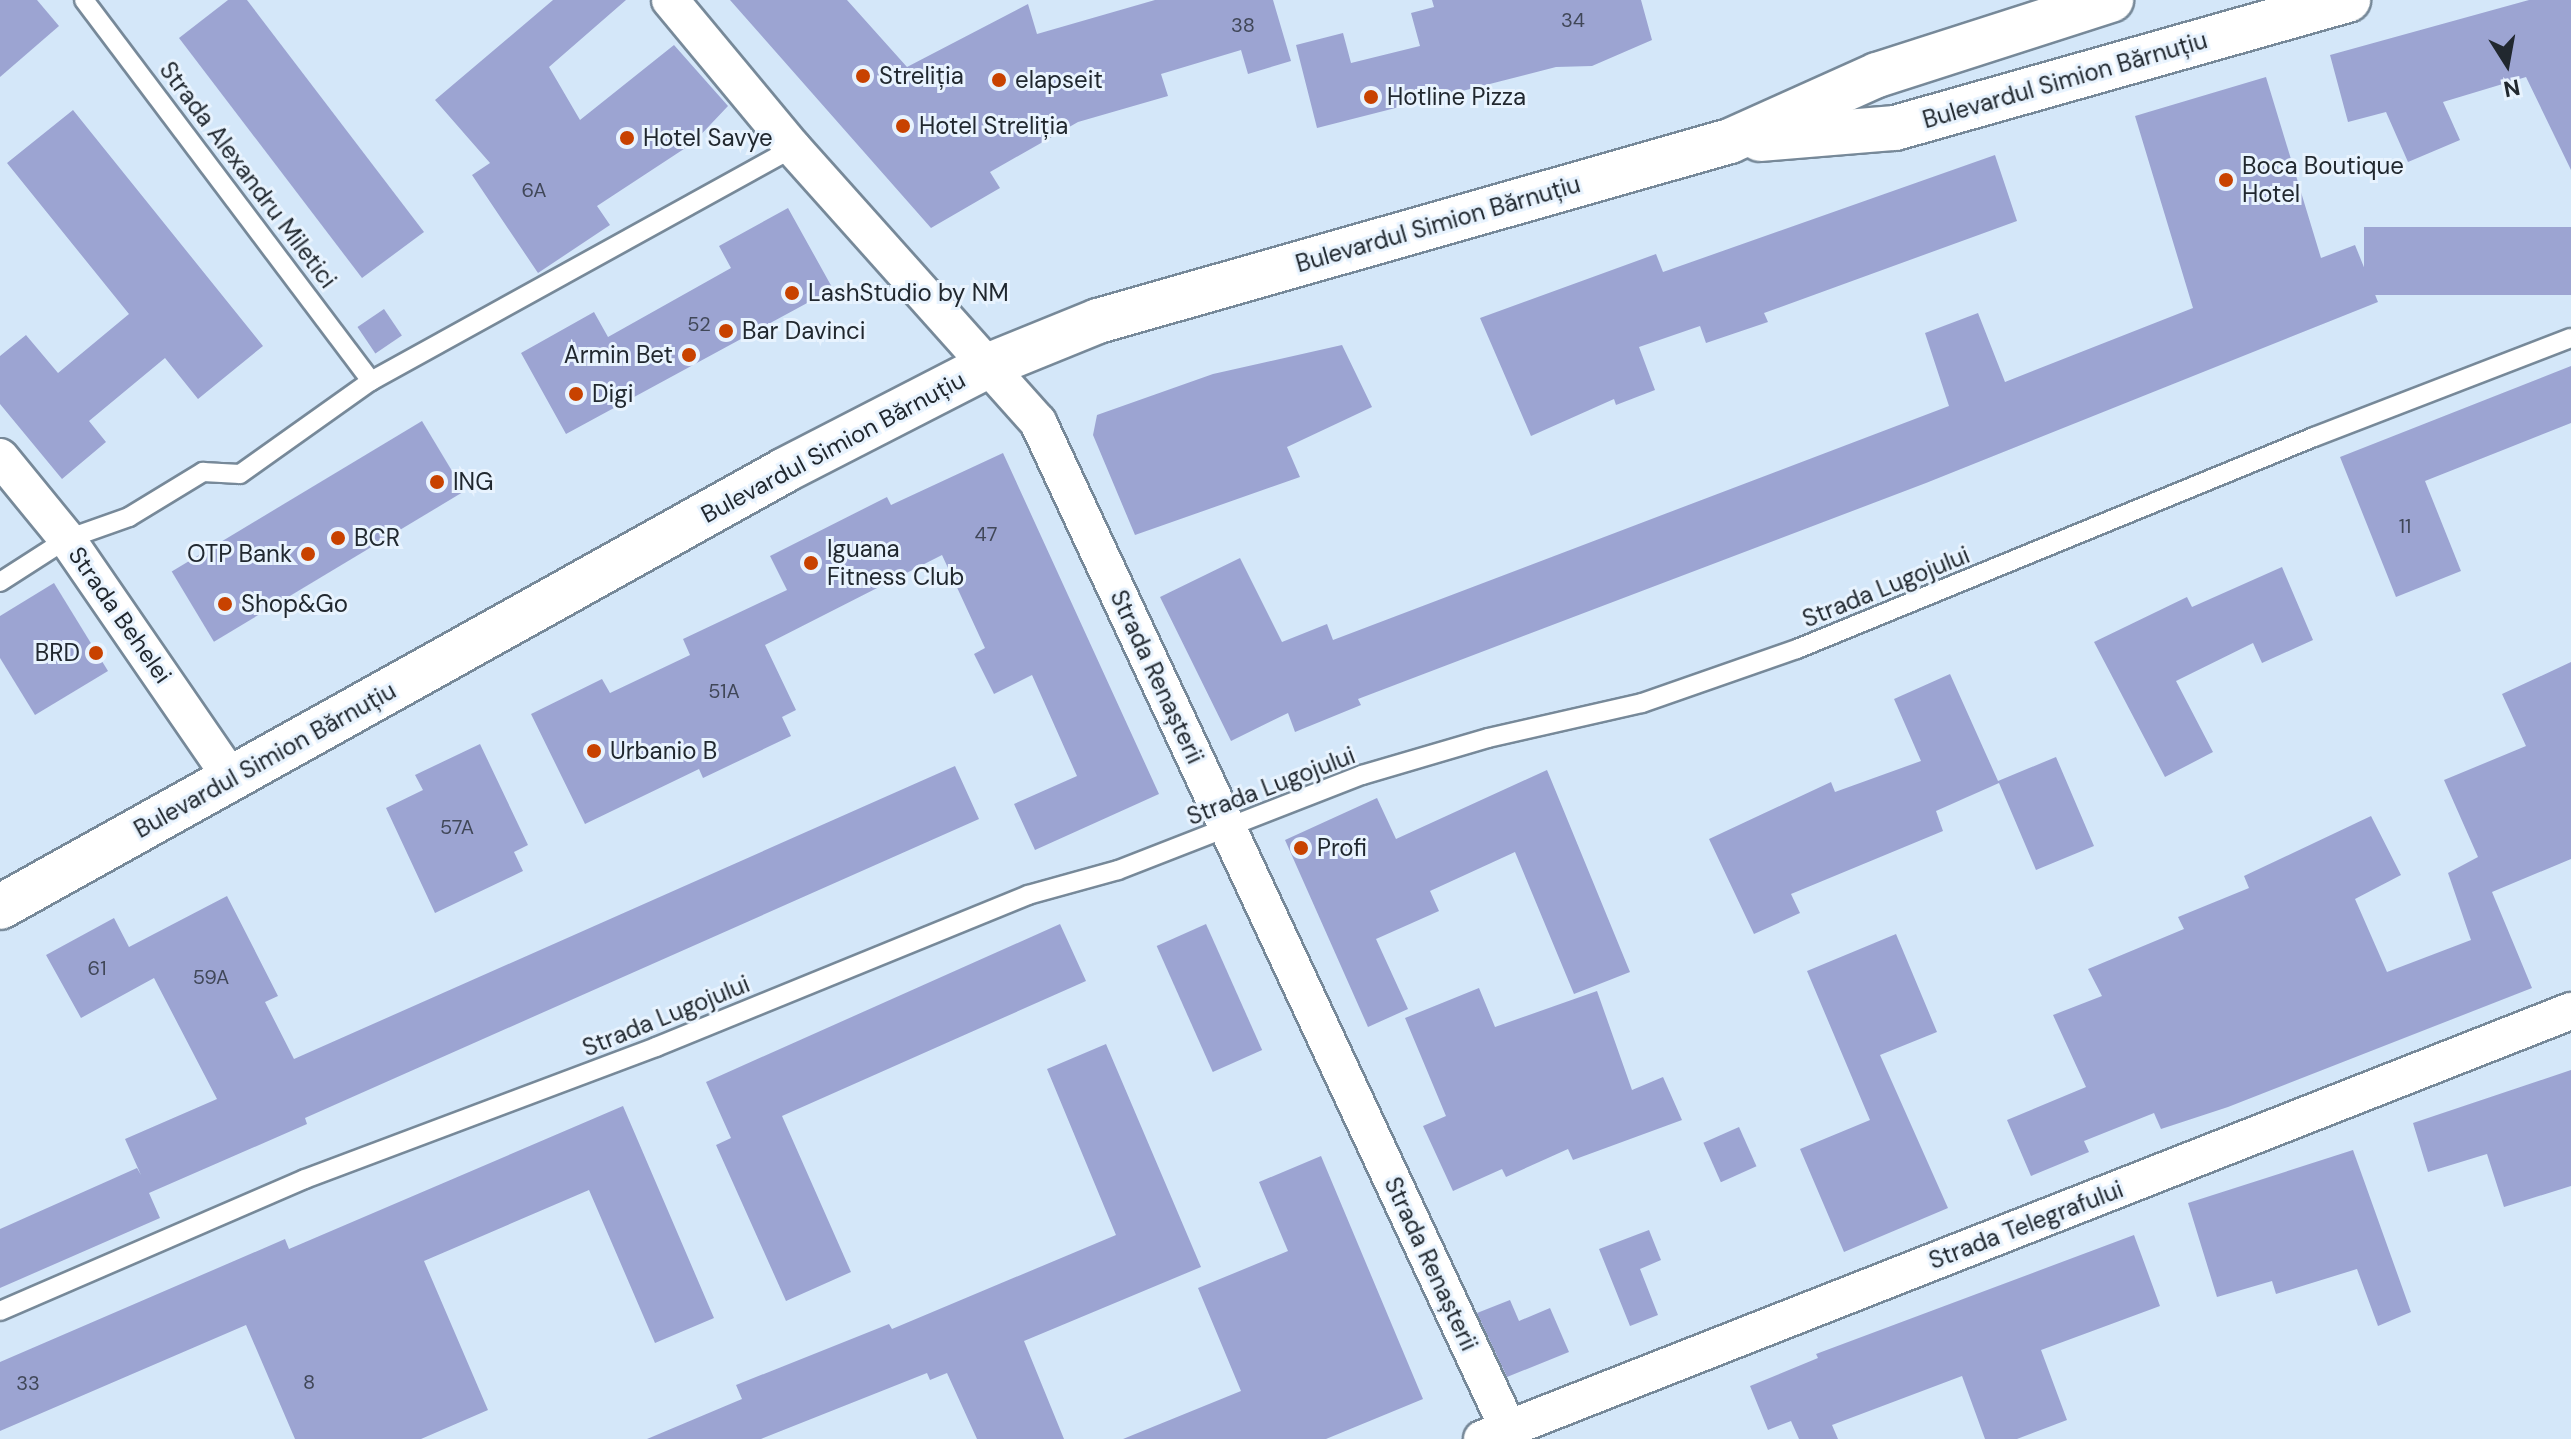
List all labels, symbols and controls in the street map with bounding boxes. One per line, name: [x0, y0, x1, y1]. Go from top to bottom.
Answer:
house number: 34: [1561, 8, 1585, 32]
house number: 38: [1231, 13, 1255, 37]
north arrow: [2467, 24, 2547, 104]
street label: Bulevardul Simion Bărnuțiu: [1919, 26, 2211, 134]
street label: Strada Alexandru Miletici: [153, 56, 343, 294]
place label: Streliția: [879, 62, 964, 90]
place label: elapseit: [1015, 66, 1103, 94]
marker: Streliția: [854, 67, 872, 85]
marker: elapseit: [990, 71, 1008, 89]
text: N: [2501, 72, 2522, 104]
place label: Hotline Pizza: [1387, 83, 1526, 111]
marker: Hotline Pizza: [1362, 88, 1380, 106]
place label: Hotel Streliția: [919, 112, 1068, 140]
marker: Hotel Streliția: [894, 117, 912, 135]
place label: Hotel Savye: [643, 124, 773, 152]
marker: Hotel Savye: [618, 129, 636, 147]
place label: Boca Boutique Hotel: [2242, 152, 2404, 208]
street label: Bulevardul Simion Bărnuțiu: [1292, 170, 1584, 278]
marker: Boca Boutique Hotel: [2217, 171, 2235, 189]
house number: 6A: [521, 178, 547, 202]
place label: LashStudio by NM: [808, 279, 1009, 307]
marker: LashStudio by NM: [783, 284, 801, 302]
house number: 52: [687, 312, 711, 336]
place label: Bar Davinci: [742, 317, 866, 345]
marker: Bar Davinci: [717, 322, 735, 340]
place label: Armin Bet: [564, 341, 673, 369]
marker: Armin Bet: [680, 346, 698, 364]
street label: Bulevardul Simion Bărnuțiu: [696, 365, 970, 529]
place label: Digi: [592, 380, 633, 408]
marker: Digi: [567, 385, 585, 403]
place label: ING: [453, 468, 493, 496]
marker: ING: [428, 473, 446, 491]
house number: 11: [2399, 514, 2411, 538]
house number: 47: [975, 522, 997, 546]
place label: BCR: [354, 524, 400, 552]
marker: BCR: [329, 529, 347, 547]
place label: Iguana Fitness Club: [827, 535, 964, 591]
place label: OTP Bank: [187, 540, 292, 568]
street label: Strada Lugojului: [1798, 540, 1974, 634]
street label: Strada Behelei: [62, 541, 178, 689]
marker: OTP Bank: [299, 545, 317, 563]
marker: Iguana Fitness Club: [802, 554, 820, 572]
street label: Strada Renașterii: [1104, 586, 1210, 768]
place label: Shop&Go: [241, 590, 348, 618]
marker: Shop&Go: [216, 595, 234, 613]
place label: BRD: [35, 639, 80, 667]
marker: BRD: [87, 644, 105, 662]
street label: Bulevardul Simion Bărnuțiu: [129, 676, 401, 844]
house number: 51A: [708, 679, 740, 703]
place label: Urbanio B: [610, 737, 717, 765]
street label: Strada Lugojului: [1183, 741, 1359, 831]
marker: Urbanio B: [585, 742, 603, 760]
house number: 57A: [440, 815, 474, 839]
place label: Profi: [1317, 834, 1367, 862]
marker: Profi: [1292, 839, 1310, 857]
house number: 61: [88, 956, 106, 980]
house number: 59A: [193, 965, 229, 989]
street label: Strada Lugojului: [578, 969, 754, 1063]
street label: Strada Renașterii: [1378, 1173, 1484, 1355]
street label: Strada Telegrafului: [1925, 1175, 2127, 1275]
house number: 8: [303, 1370, 315, 1394]
house number: 33: [16, 1371, 40, 1395]

